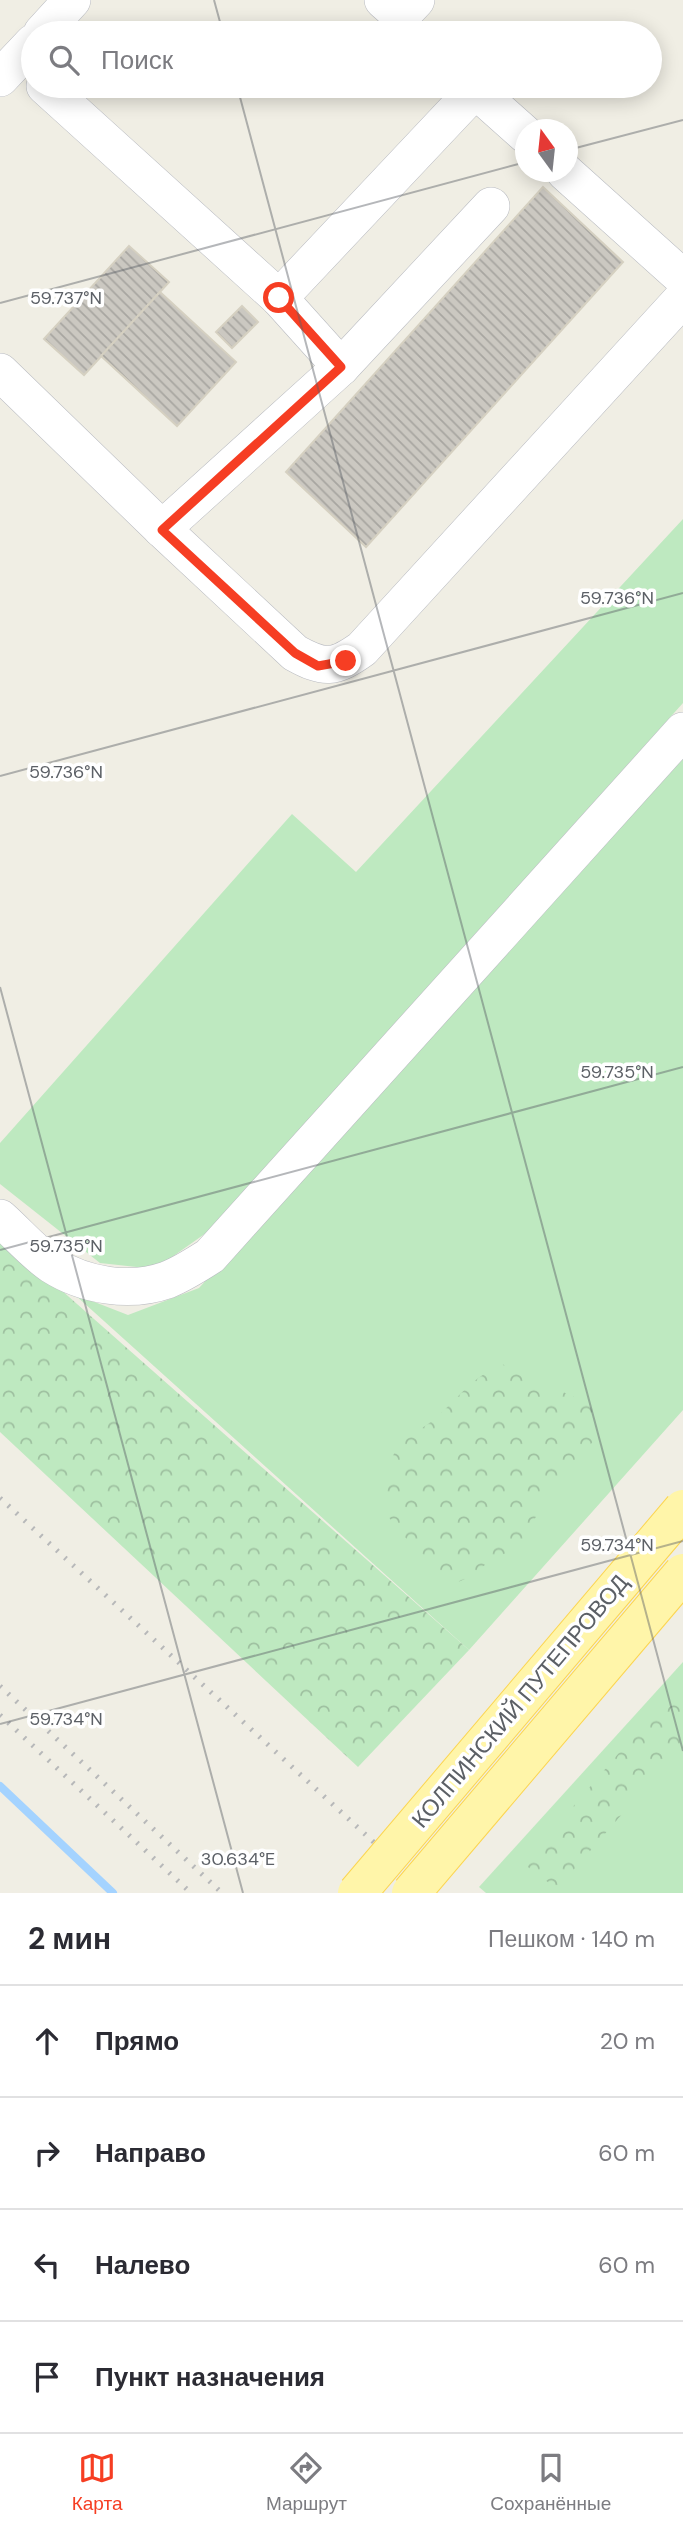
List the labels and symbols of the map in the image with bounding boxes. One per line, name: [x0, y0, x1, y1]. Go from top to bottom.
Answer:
north arrow: [515, 119, 578, 182]
route start: [263, 282, 294, 313]
text: 59.737°N: [30, 286, 102, 310]
text: 59.736°N: [580, 586, 654, 610]
route end: [330, 645, 361, 676]
text: 59.736°N: [29, 760, 103, 784]
text: 59.735°N: [580, 1060, 654, 1084]
text: 59.735°N: [29, 1234, 103, 1258]
text: 59.734°N: [580, 1533, 654, 1557]
street label: КОЛПИНСКИЙ ПУТЕПРОВОД: [405, 1568, 635, 1834]
text: 59.734°N: [29, 1707, 103, 1731]
text: 30.634°E: [201, 1847, 275, 1871]

